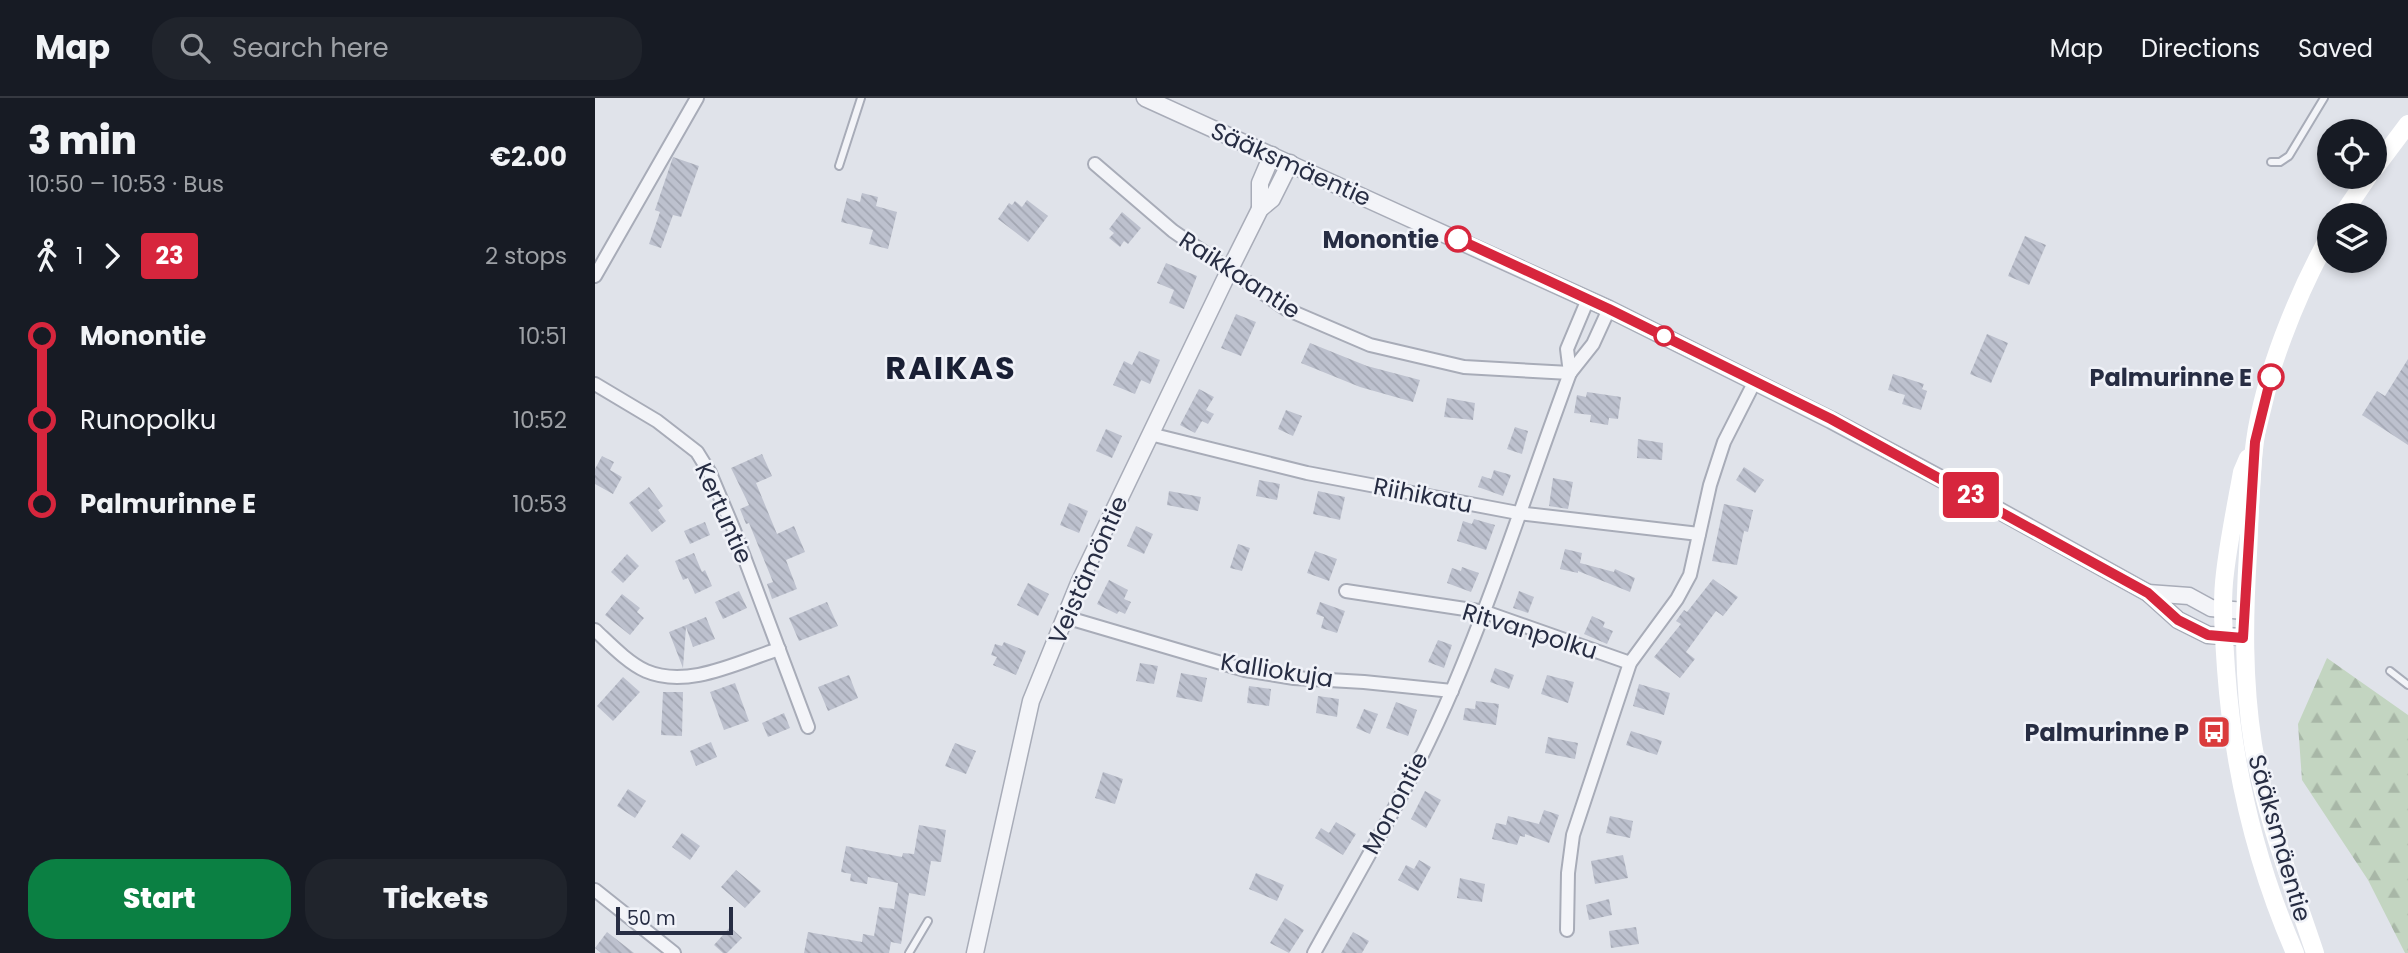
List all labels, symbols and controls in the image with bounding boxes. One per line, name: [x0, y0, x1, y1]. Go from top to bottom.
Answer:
search box: [152, 17, 642, 80]
text: Map: [35, 24, 110, 71]
icon: search: [176, 29, 214, 67]
text: Search here: [232, 30, 389, 66]
text: Map: [2050, 32, 2103, 65]
text: Directions: [2141, 32, 2260, 65]
text: Saved: [2298, 32, 2373, 65]
text: 3 min: [28, 114, 137, 167]
street label: Sääksmäentie: [1206, 114, 1376, 214]
map controls: [2317, 119, 2387, 273]
button: locate: [2317, 119, 2387, 189]
text: €2.00: [490, 139, 567, 175]
text: 10:50 – 10:53 · Bus: [28, 168, 224, 200]
button: layers: [2317, 203, 2387, 273]
street label: Raikkaantie: [1173, 223, 1307, 327]
place label: Monontie: [1322, 223, 1439, 256]
marker: Monontie: [1445, 226, 1471, 252]
icon: walk: [28, 237, 66, 275]
icon: forward: [93, 237, 131, 275]
text: 23: [155, 239, 184, 272]
text: 1: [76, 240, 83, 272]
text: 2 stops: [485, 240, 567, 272]
text: Monontie: [80, 318, 206, 354]
text: 10:51: [518, 320, 567, 352]
unlabelled marker: [1654, 326, 1674, 346]
district label: RAIKAS: [885, 345, 1017, 390]
place label: Palmurinne E: [2089, 361, 2252, 394]
marker: Palmurinne E: [2258, 364, 2284, 390]
text: Runopolku: [80, 402, 216, 438]
text: 10:52: [513, 404, 567, 436]
street label: Kertuntie: [687, 457, 761, 569]
street label: Riihikatu: [1371, 469, 1475, 521]
line badge: 23: [1939, 472, 2003, 518]
text: 23: [1957, 478, 1985, 511]
text: Palmurinne E: [80, 486, 256, 522]
text: 10:53: [512, 488, 567, 520]
street label: Veistämöntie: [1040, 490, 1136, 650]
street label: Ritvanpolku: [1458, 595, 1602, 667]
street label: Kalliokuja: [1218, 645, 1336, 695]
bus stop icon: Palmurinne P: [2195, 713, 2233, 751]
place label: Palmurinne P: [2025, 716, 2189, 749]
street label: Monontie: [1354, 746, 1436, 860]
street label: Sääksmäentie: [2240, 751, 2320, 925]
button: Start: [28, 859, 291, 939]
button: Tickets: [305, 859, 567, 939]
scale bar: [616, 904, 733, 936]
text: 50 m: [627, 905, 676, 932]

